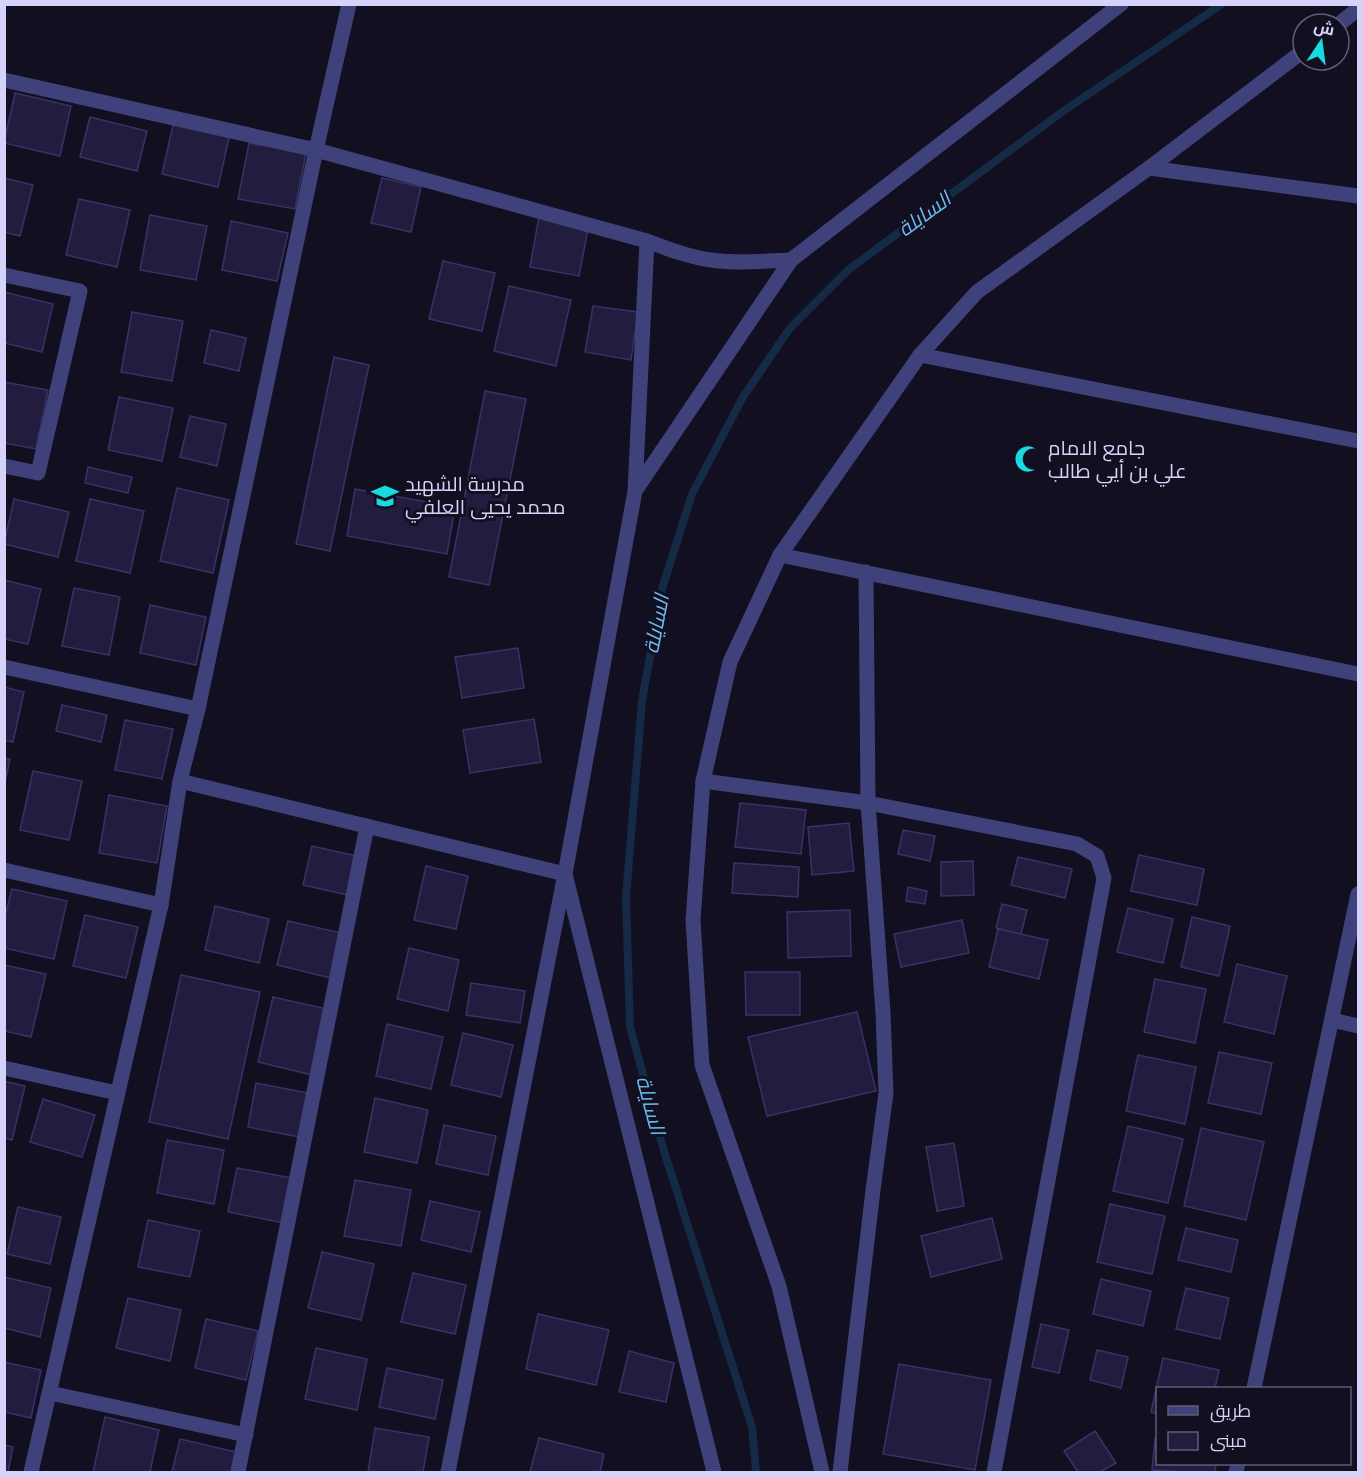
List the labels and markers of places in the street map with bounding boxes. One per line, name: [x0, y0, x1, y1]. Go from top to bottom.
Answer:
place label: جامع الامام علي بن أيي طالب: [1048, 436, 1187, 487]
mosque icon: جامع الامام علي بن أيي طالب: [1013, 444, 1043, 474]
place label: مدرسة الشهيد محمد يحيى العلفي: [405, 472, 565, 523]
school or university icon: مدرسة الشهيد محمد يحيى العلفي: [370, 481, 400, 511]

